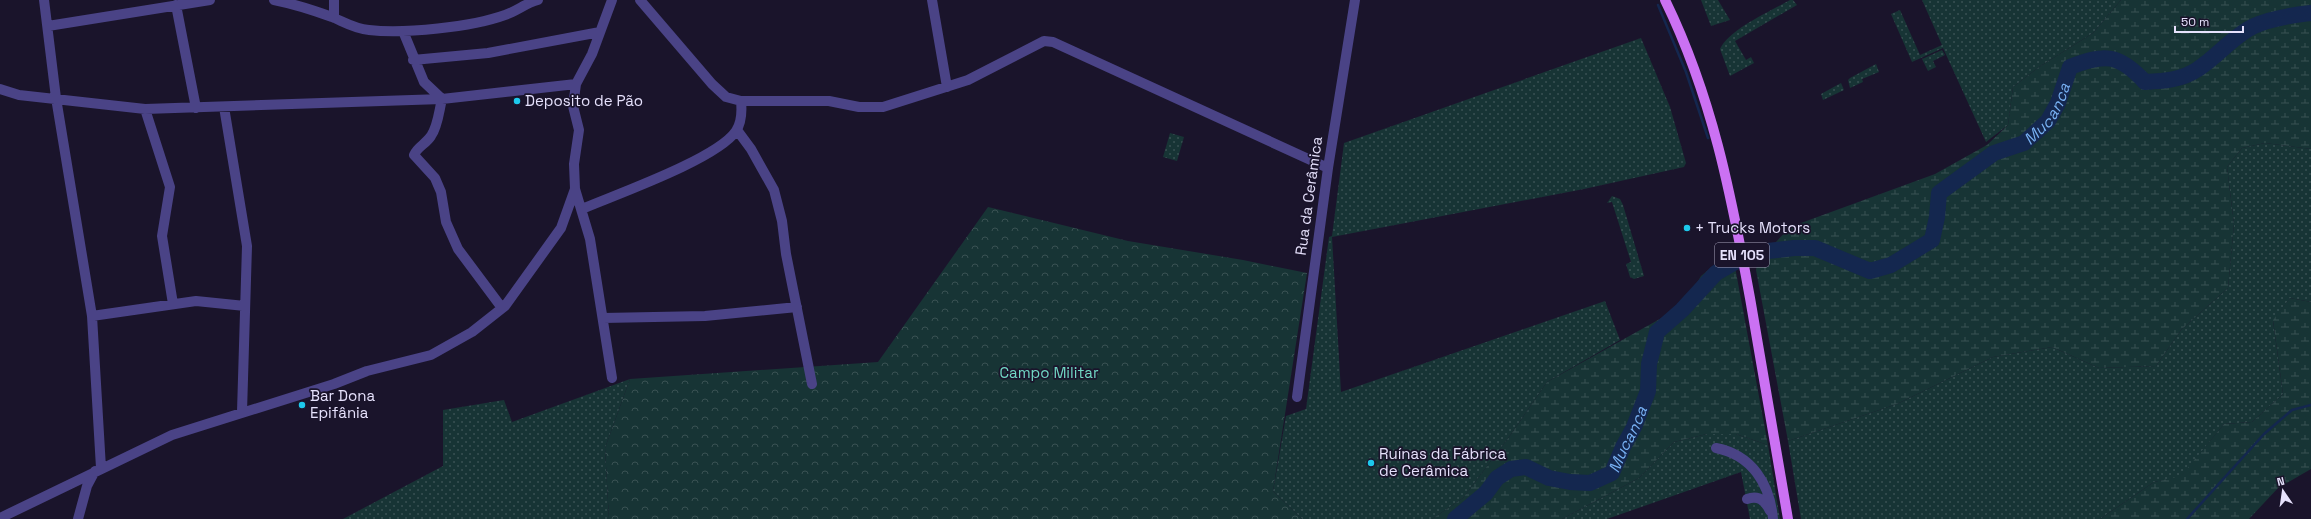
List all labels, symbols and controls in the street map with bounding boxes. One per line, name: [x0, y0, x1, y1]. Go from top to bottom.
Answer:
scale bar: [2175, 8, 2243, 34]
text: 50 m: [2181, 14, 2209, 30]
water label: Mucanca: [2019, 80, 2075, 149]
place label: Deposito de Pão: [525, 91, 643, 110]
marker: Deposito de Pão: [512, 96, 522, 106]
street label: Rua da Cerâmica: [1291, 135, 1326, 257]
place label: + Trucks Motors: [1695, 218, 1810, 237]
marker: + Trucks Motors: [1682, 223, 1692, 233]
road number: EN 105: [1715, 243, 1769, 267]
park label: Campo Militar: [999, 363, 1099, 382]
place label: Bar Dona Epifânia: [310, 386, 375, 422]
marker: Bar Dona Epifânia: [297, 400, 307, 410]
water label: Mucanca: [1603, 403, 1652, 476]
place label: Ruínas da Fábrica de Cerâmica: [1379, 444, 1507, 480]
marker: Ruínas da Fábrica de Cerâmica: [1366, 458, 1376, 468]
north arrow: [2263, 471, 2303, 511]
text: N: [2276, 474, 2286, 489]

